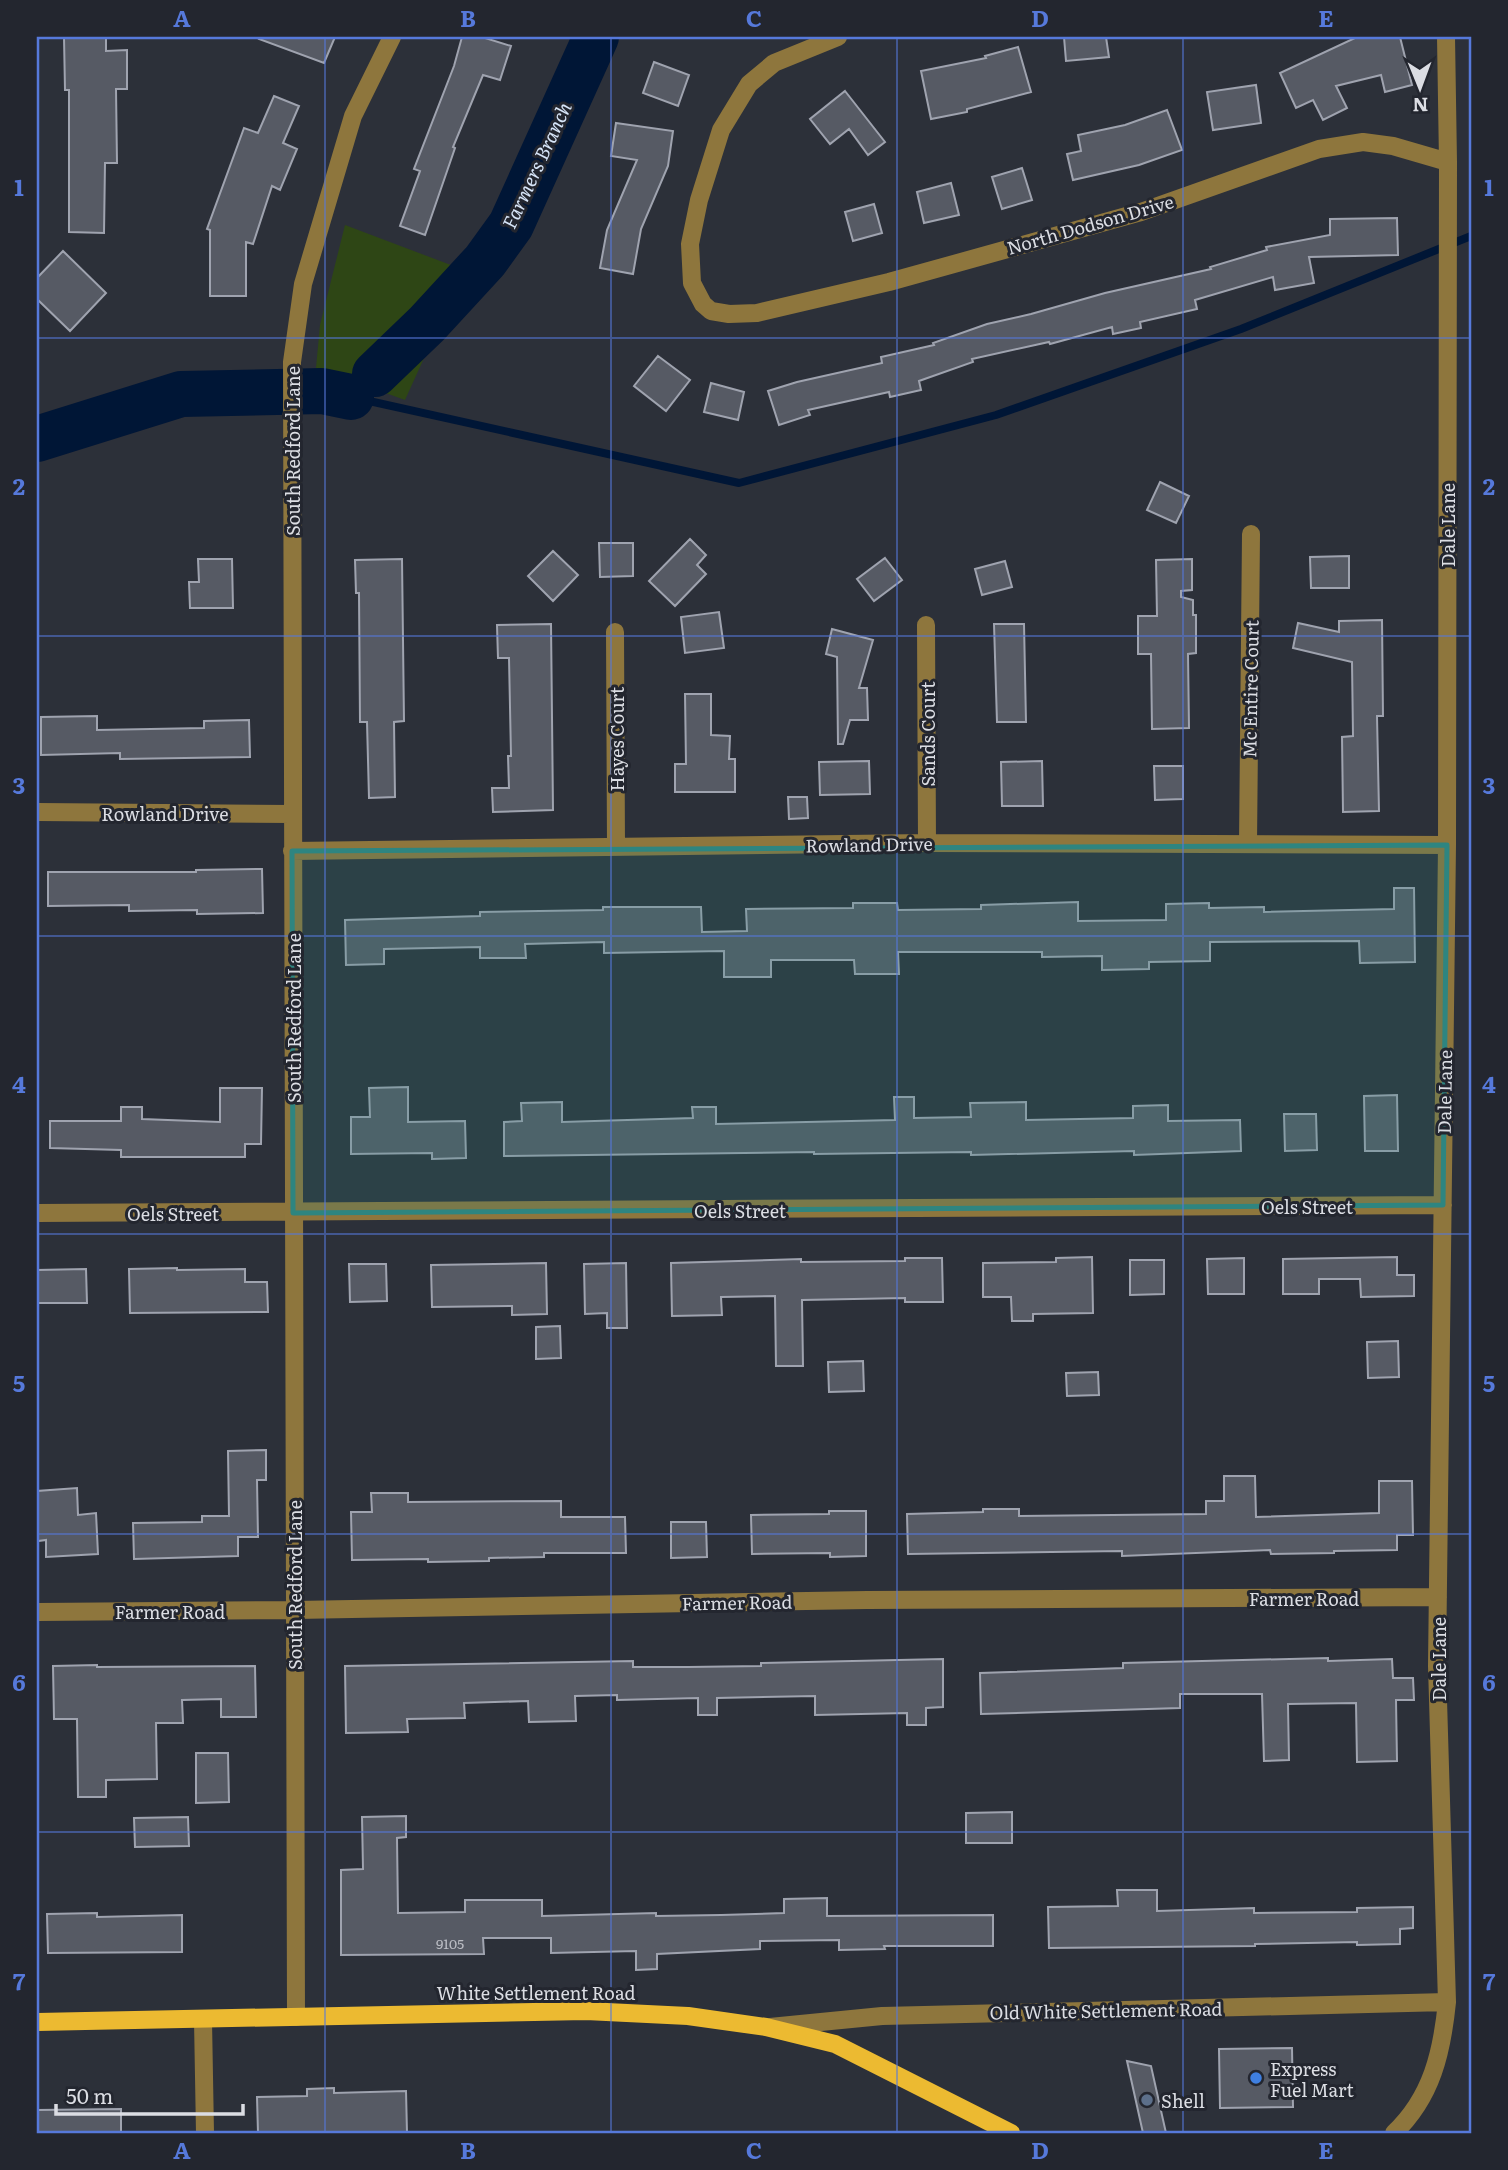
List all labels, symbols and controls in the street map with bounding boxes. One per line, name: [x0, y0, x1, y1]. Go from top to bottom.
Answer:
text: A: [173, 0, 191, 34]
text: B: [460, 0, 476, 34]
text: C: [746, 0, 762, 34]
text: D: [1031, 0, 1049, 34]
text: E: [1318, 0, 1334, 34]
north arrow: [1386, 52, 1456, 122]
text: N: [1412, 92, 1429, 120]
water label: Farmers Branch: [494, 97, 578, 233]
text: 1: [14, 169, 24, 203]
text: 1: [1484, 169, 1494, 203]
street label: North Dodson Drive: [1003, 187, 1177, 261]
street label: South Redford Lane: [279, 366, 306, 536]
text: 2: [13, 468, 25, 502]
text: 2: [1483, 468, 1495, 502]
street label: Dale Lane: [1434, 483, 1461, 567]
street label: Mc Entire Court: [1235, 619, 1265, 758]
street label: Sands Court: [914, 681, 941, 786]
street label: Hayes Court: [603, 686, 630, 791]
text: 3: [13, 767, 25, 801]
text: 3: [1483, 767, 1495, 801]
street label: Rowland Drive: [101, 800, 229, 827]
street label: Rowland Drive: [805, 829, 933, 859]
street label: South Redford Lane: [280, 933, 307, 1103]
street label: Dale Lane: [1430, 1050, 1458, 1134]
text: 4: [12, 1066, 26, 1100]
text: 4: [1482, 1066, 1496, 1100]
street label: Oels Street: [1261, 1193, 1354, 1220]
street label: Oels Street: [694, 1197, 787, 1224]
street label: Oels Street: [127, 1200, 220, 1227]
text: 5: [13, 1365, 25, 1399]
text: 5: [1483, 1365, 1495, 1399]
street label: South Redford Lane: [281, 1500, 308, 1670]
street label: Farmer Road: [1249, 1585, 1359, 1612]
street label: Farmer Road: [681, 1588, 793, 1616]
street label: Farmer Road: [115, 1598, 225, 1625]
street label: Dale Lane: [1425, 1617, 1452, 1701]
text: 6: [12, 1664, 26, 1698]
text: 6: [1482, 1664, 1496, 1698]
house number: 9105: [436, 1933, 464, 1953]
text: 7: [13, 1963, 26, 1997]
text: 7: [1483, 1963, 1496, 1997]
street label: White Settlement Road: [437, 1979, 636, 2006]
street label: Old White Settlement Road: [989, 1994, 1223, 2026]
place label: Express Fuel Mart: [1270, 2055, 1355, 2103]
marker: Express Fuel Mart: [1248, 2070, 1264, 2086]
scale bar: [56, 2072, 243, 2116]
text: 50 m: [66, 2079, 113, 2110]
place label: Shell: [1161, 2087, 1205, 2114]
marker: Shell: [1139, 2092, 1155, 2108]
text: A: [173, 2132, 191, 2166]
text: B: [460, 2132, 476, 2166]
text: C: [746, 2132, 762, 2166]
text: D: [1031, 2132, 1049, 2166]
text: E: [1318, 2132, 1334, 2166]

